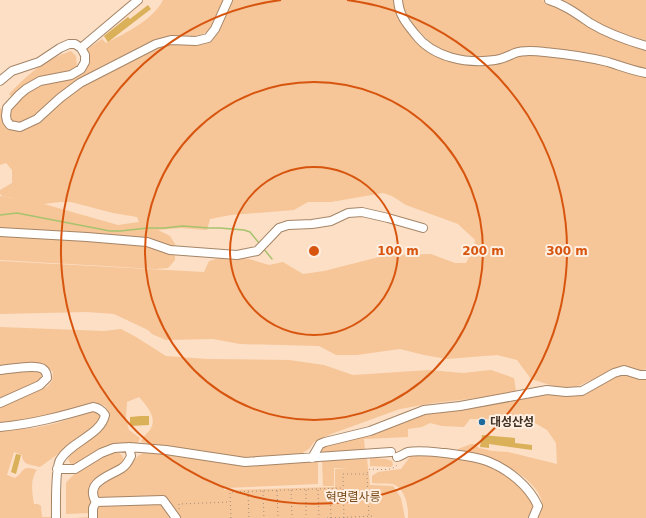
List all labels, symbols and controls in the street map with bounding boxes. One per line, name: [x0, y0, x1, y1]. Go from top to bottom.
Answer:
centre of rings: [307, 244, 321, 258]
text: 100 m: [377, 244, 419, 258]
text: 200 m: [462, 244, 504, 258]
text: 300 m: [546, 244, 588, 258]
place label: 대성산성: [490, 415, 534, 429]
marker: 대성산성: [477, 417, 487, 427]
park label: 혁명렬사릉: [325, 490, 381, 504]

